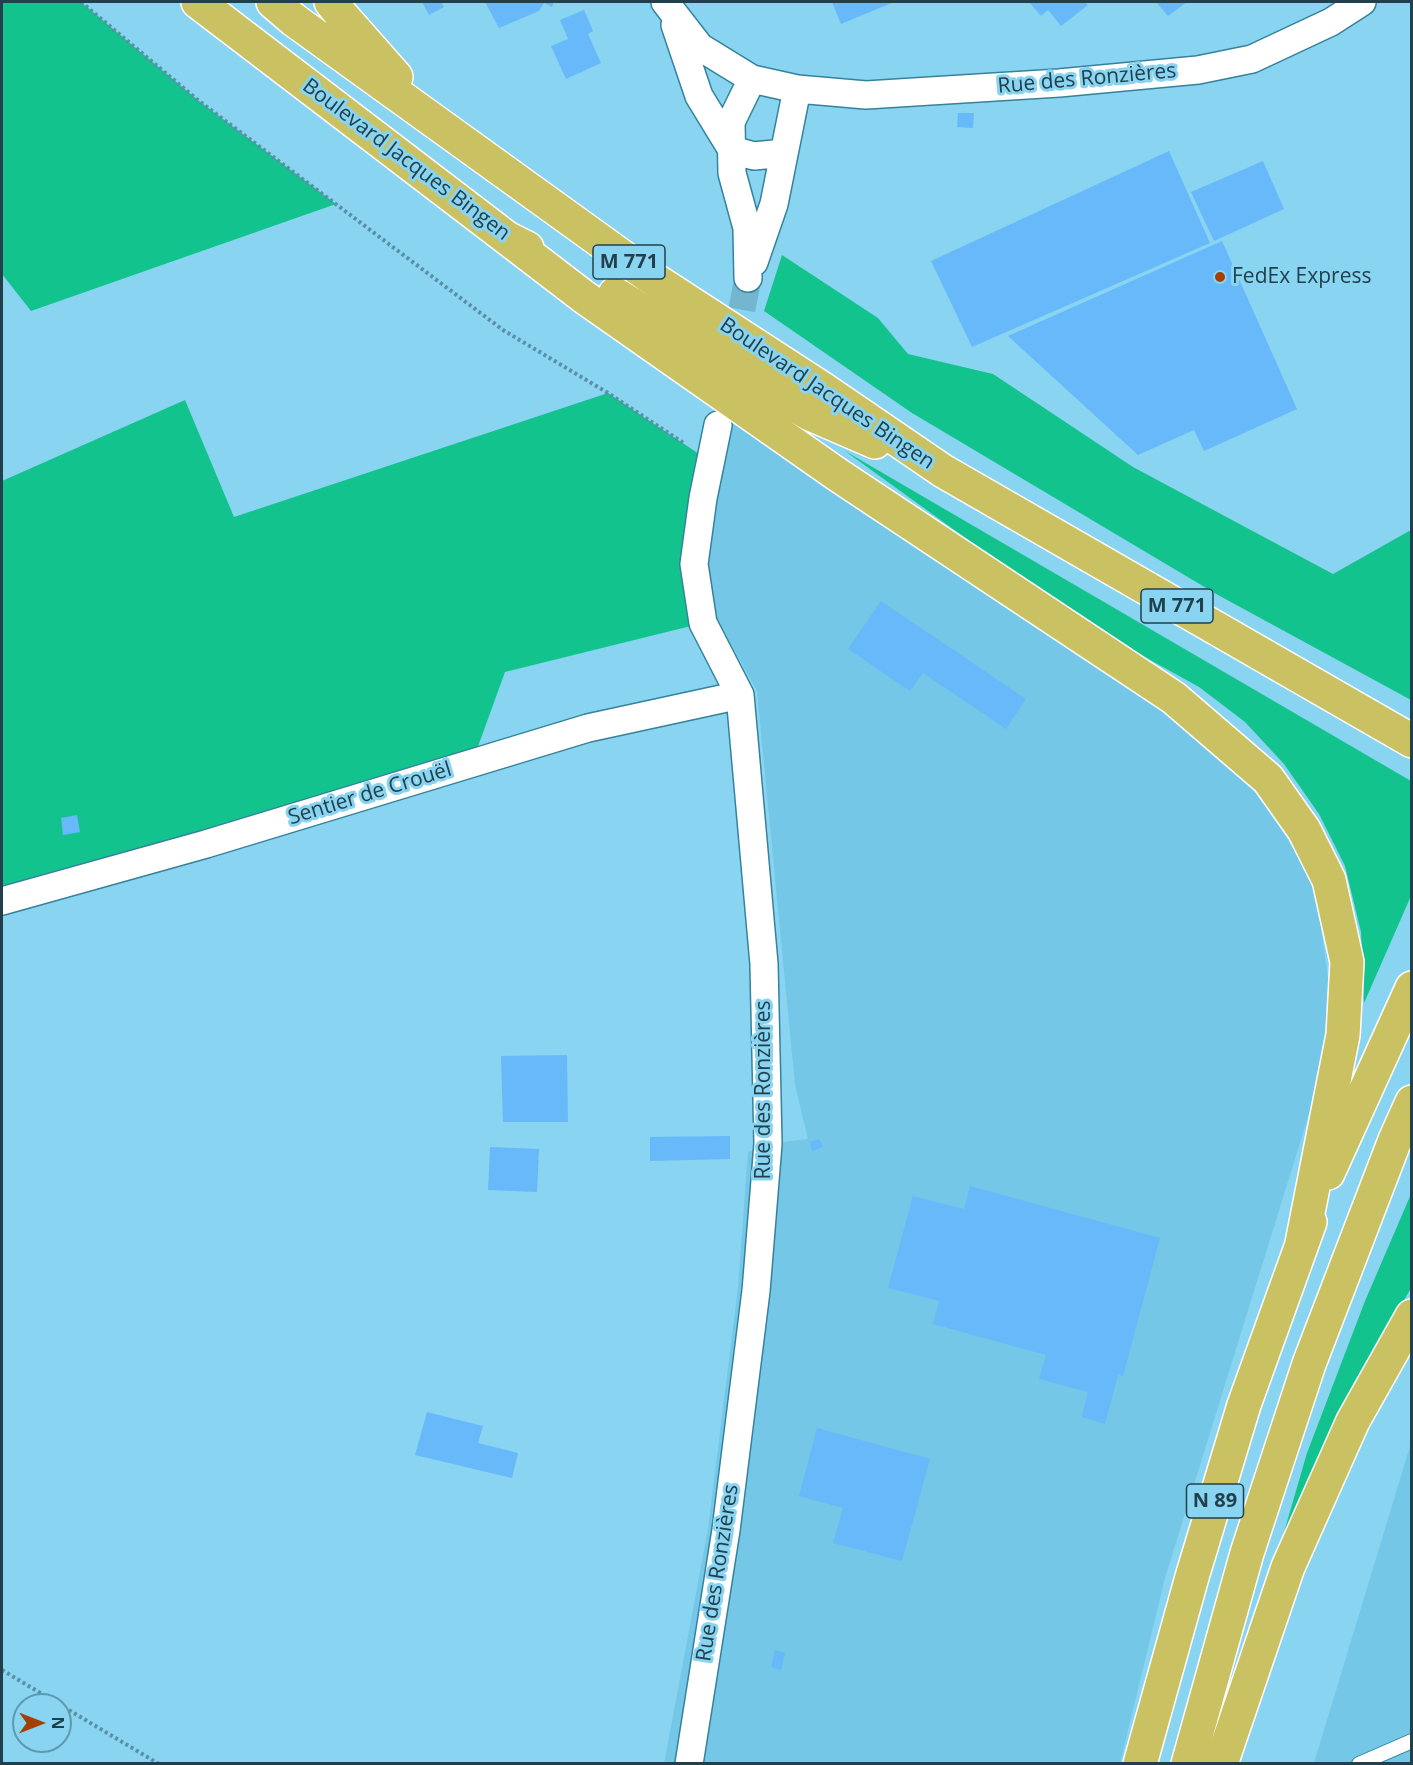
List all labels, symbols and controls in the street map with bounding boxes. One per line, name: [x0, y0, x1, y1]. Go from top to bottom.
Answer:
street label: Rue des Ronzières: [997, 59, 1177, 99]
street label: Boulevard Jacques Bingen: [297, 74, 515, 246]
road number: M 771: [593, 245, 665, 279]
place label: FedEx Express: [1232, 264, 1371, 290]
marker: FedEx Express: [1213, 270, 1227, 284]
street label: Boulevard Jacques Bingen: [715, 313, 939, 475]
road number: M 771: [1141, 589, 1213, 623]
street label: Sentier de Crouël: [285, 757, 455, 831]
street label: Rue des Ronzières: [751, 1001, 777, 1179]
street label: Rue des Ronzières: [692, 1483, 744, 1663]
road number: N 89: [1186, 1484, 1244, 1518]
north arrow: [12, 1693, 72, 1753]
text: N: [47, 1716, 69, 1730]

